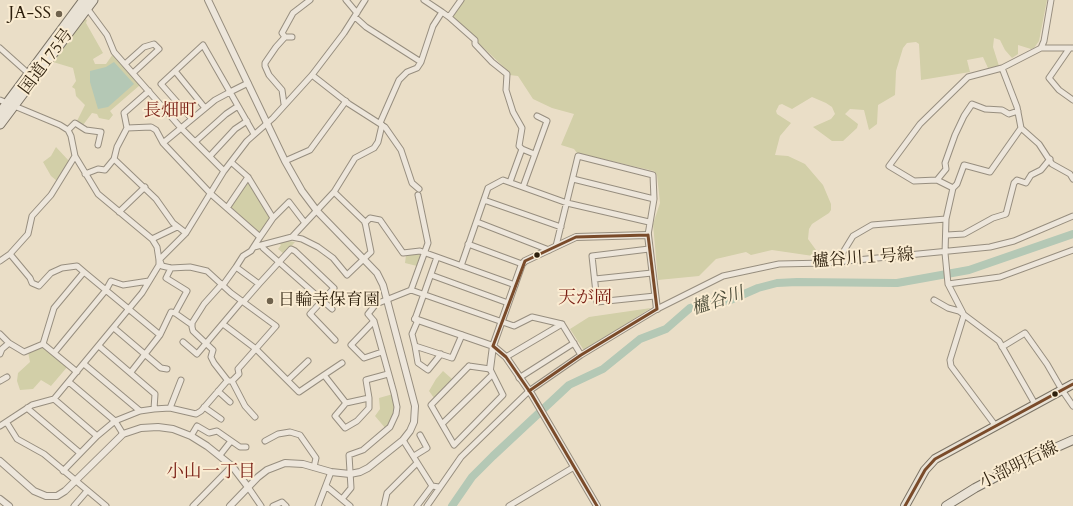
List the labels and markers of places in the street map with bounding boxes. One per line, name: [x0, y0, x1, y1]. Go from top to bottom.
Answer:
place label: JA-SS: [9, 4, 51, 24]
marker: JA-SS: [54, 9, 64, 19]
unlabelled marker: [532, 250, 542, 260]
place label: 日輪寺保育園: [278, 291, 380, 311]
marker: 日輪寺保育園: [265, 296, 275, 306]
unlabelled marker: [1050, 389, 1060, 399]

